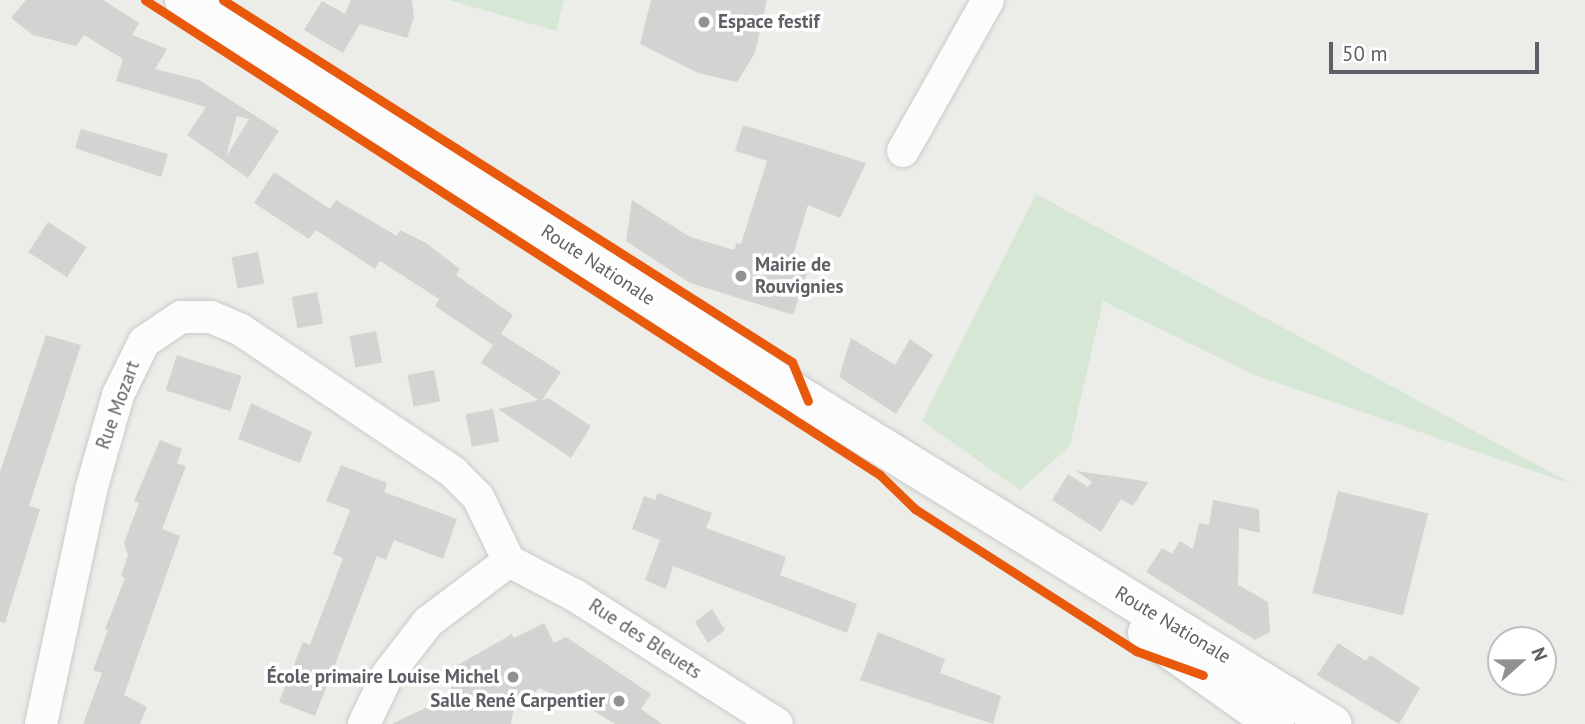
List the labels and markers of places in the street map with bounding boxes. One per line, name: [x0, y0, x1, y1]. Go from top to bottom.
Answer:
place label: Espace festif: [718, 11, 819, 33]
marker: Espace festif: [696, 14, 712, 30]
place label: Mairie de Rouvignies: [755, 254, 843, 298]
marker: Mairie de Rouvignies: [733, 268, 749, 284]
place label: École primaire Louise Michel: [267, 666, 499, 688]
marker: École primaire Louise Michel: [505, 669, 521, 685]
place label: Salle René Carpentier: [430, 690, 605, 712]
marker: Salle René Carpentier: [611, 693, 627, 709]

